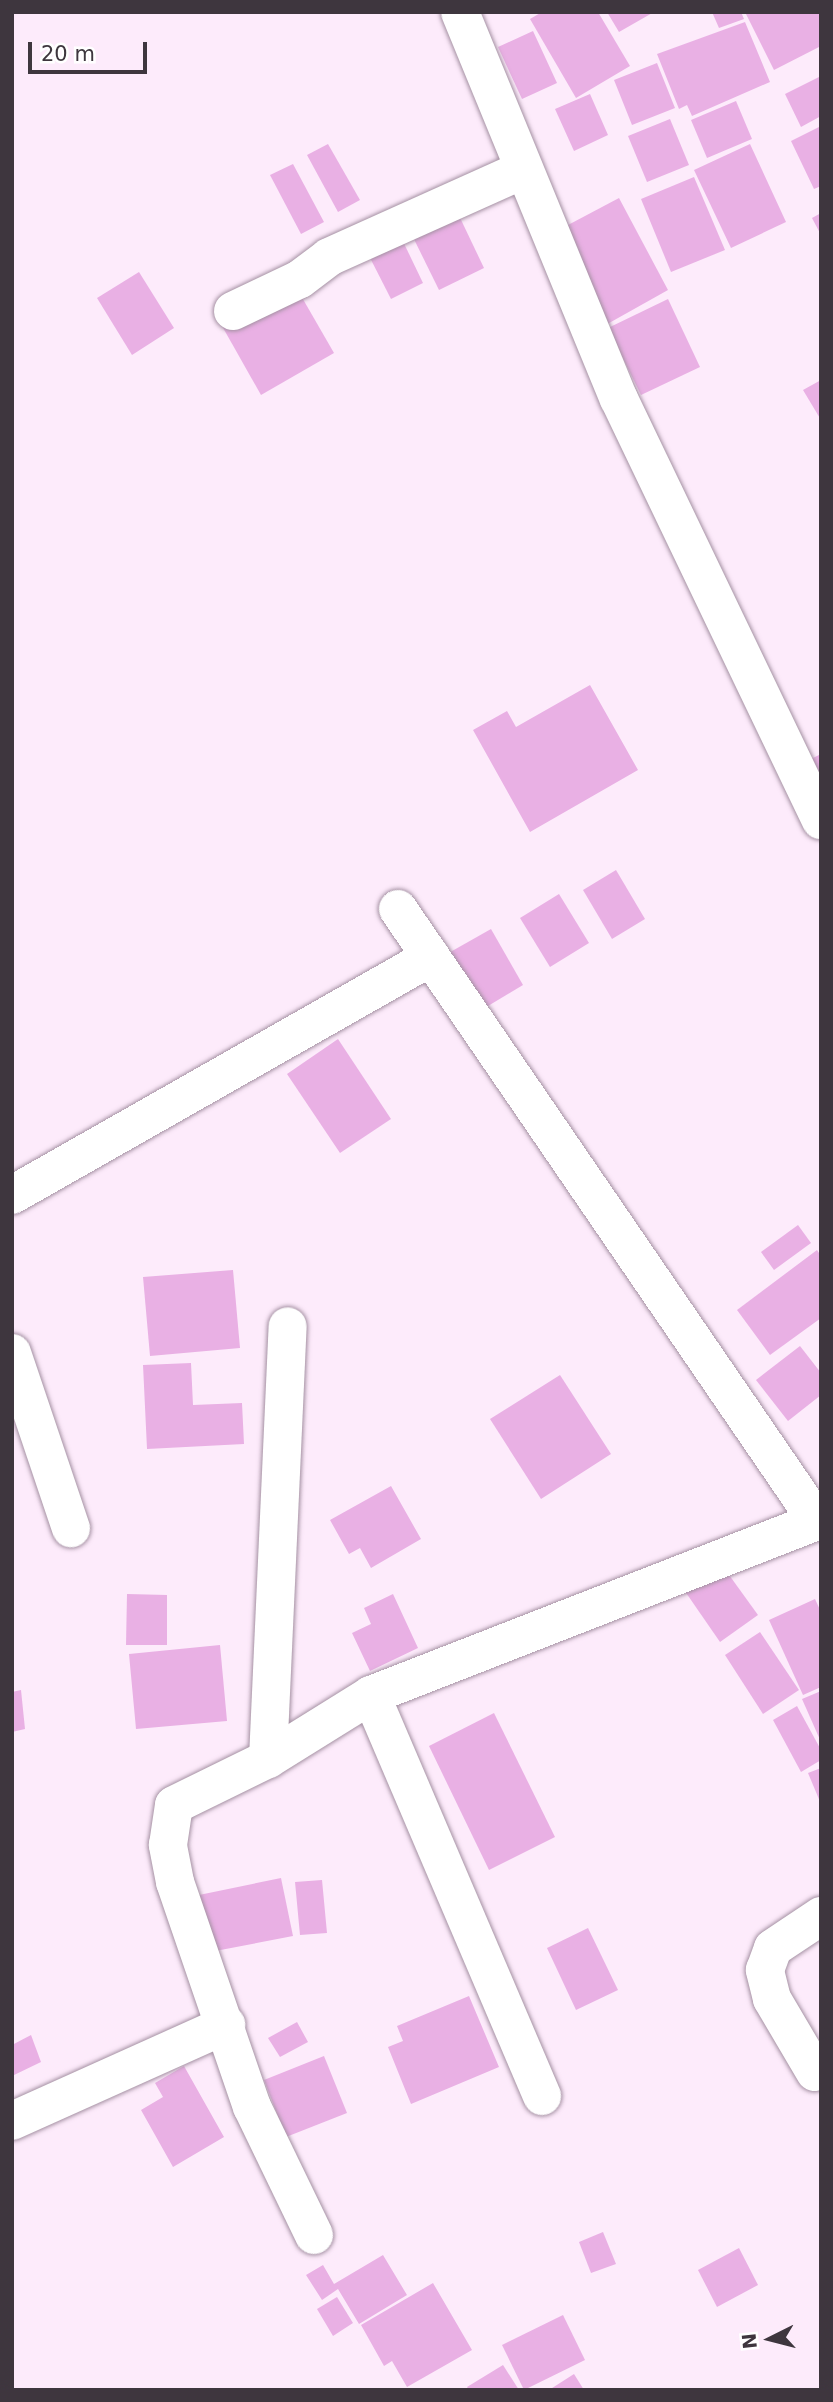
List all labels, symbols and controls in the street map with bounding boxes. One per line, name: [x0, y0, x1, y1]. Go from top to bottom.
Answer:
scale bar: [32, 28, 150, 72]
text: 20 m: [41, 42, 95, 66]
north arrow: [735, 2304, 805, 2374]
text: N: [737, 2332, 761, 2350]

